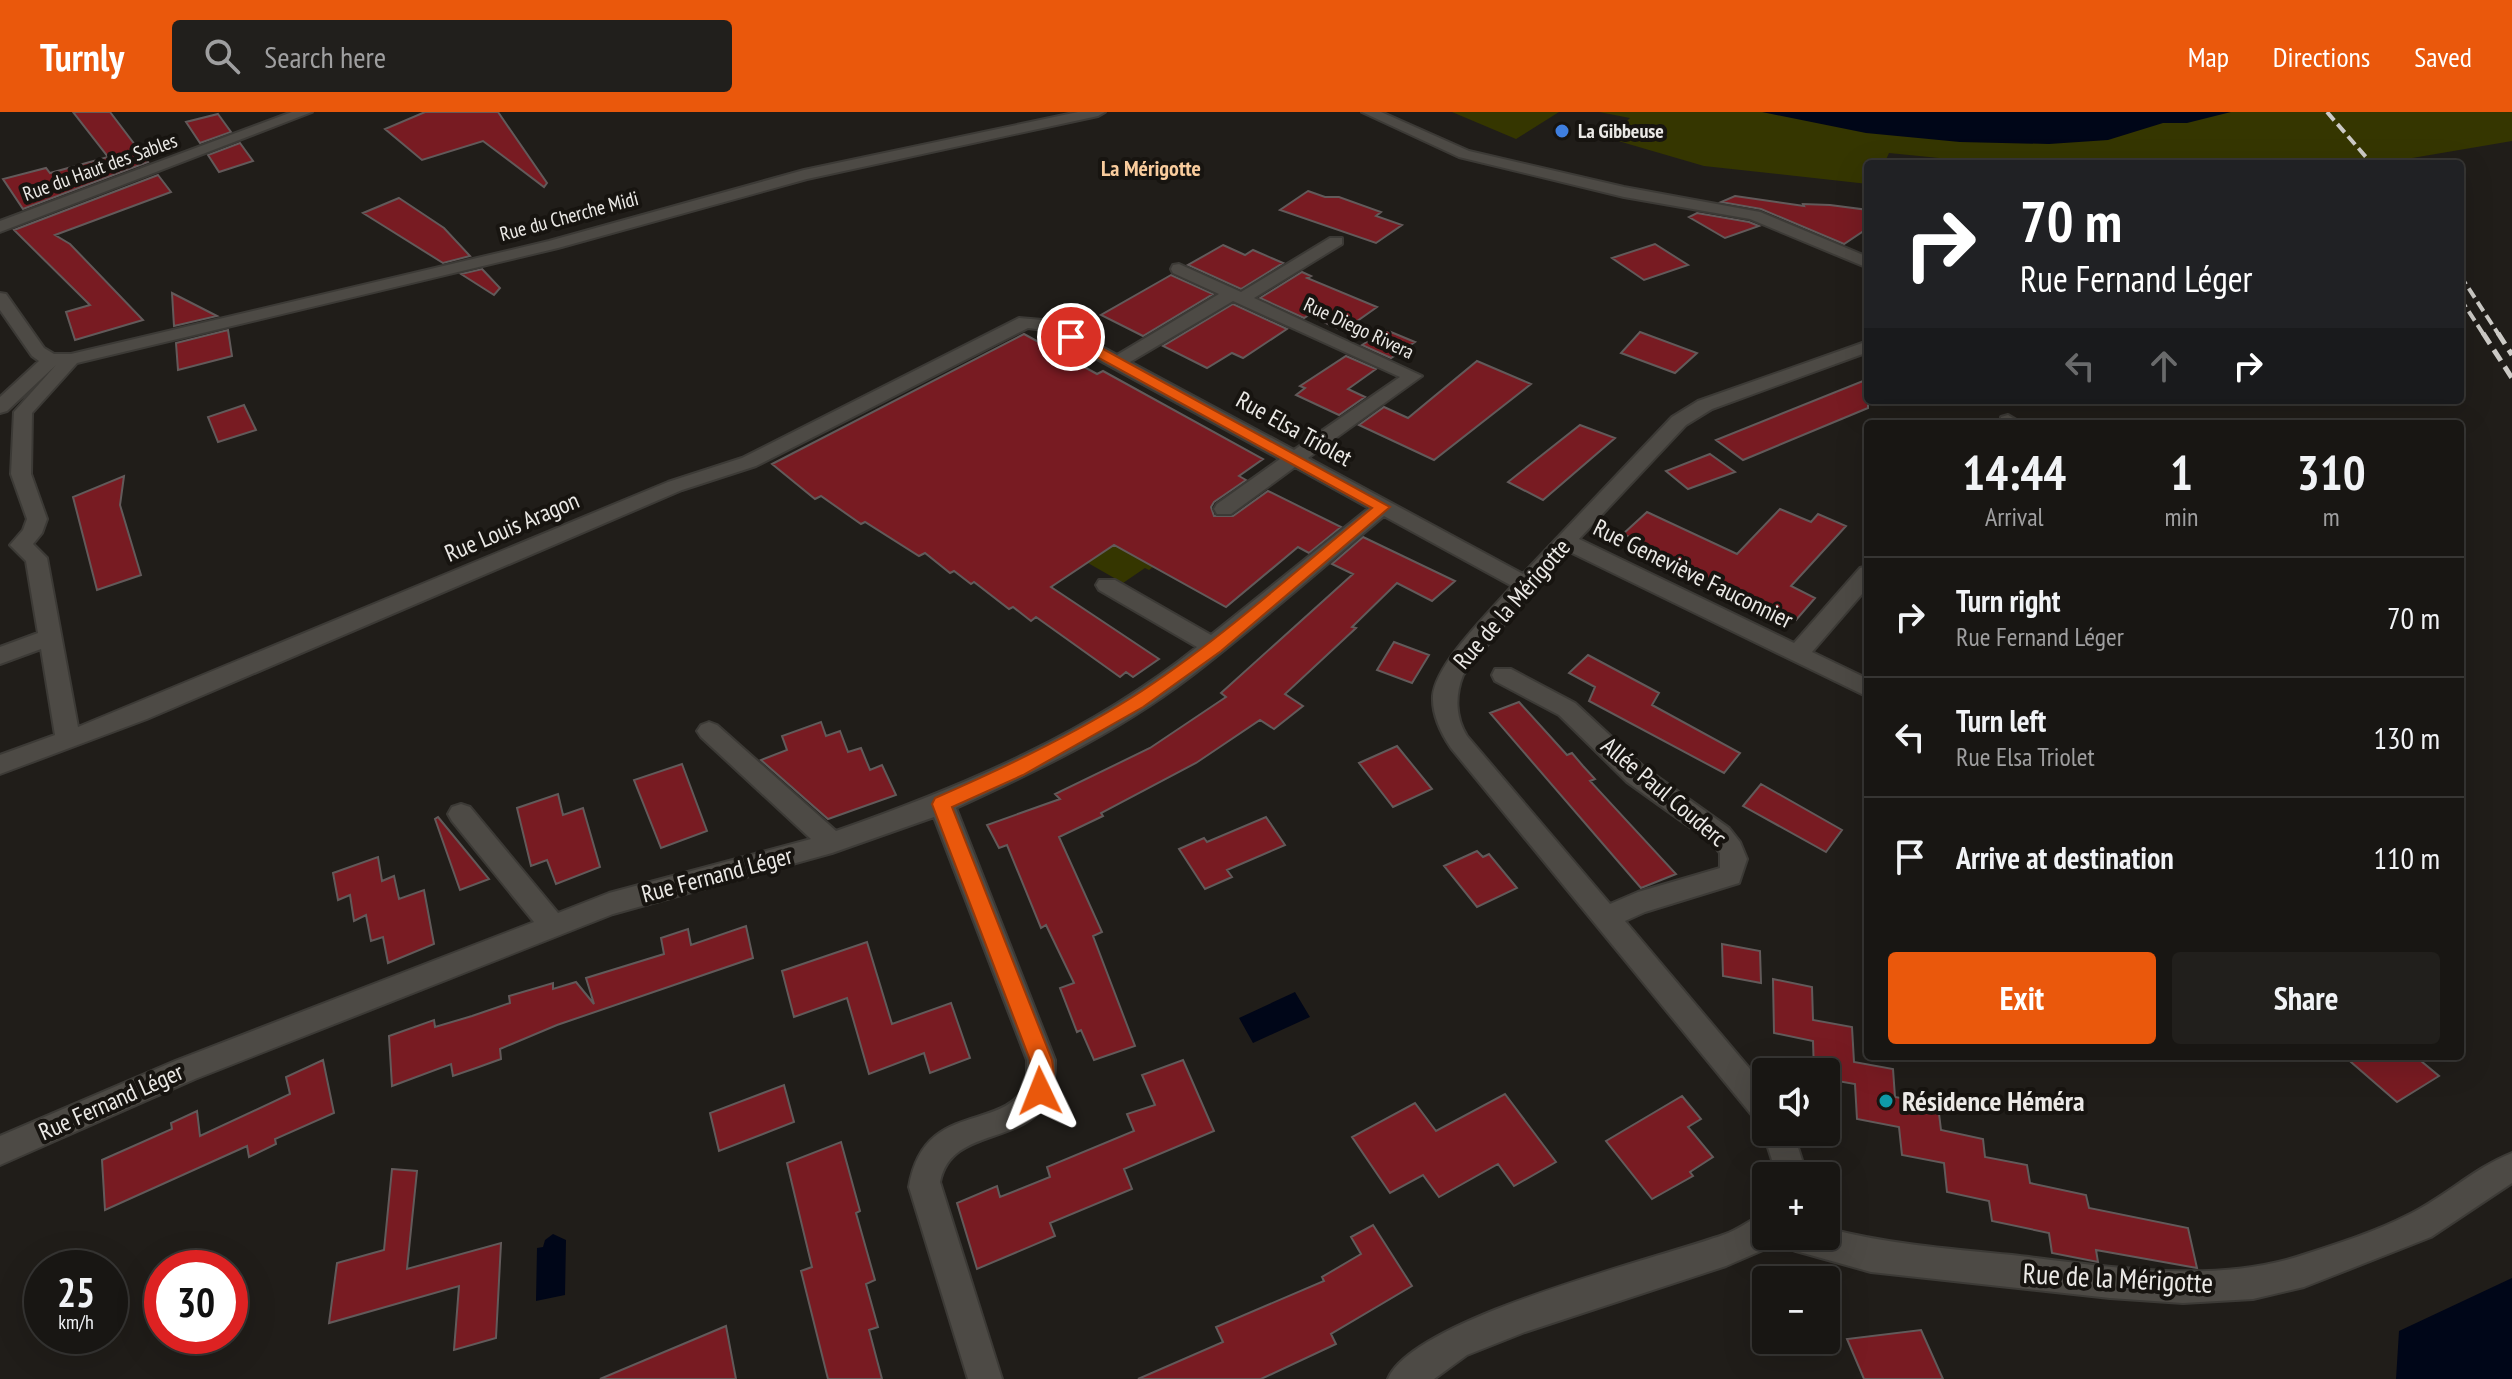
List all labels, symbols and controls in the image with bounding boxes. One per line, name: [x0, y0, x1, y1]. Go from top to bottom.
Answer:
search box: [172, 20, 732, 92]
text: Turnly: [40, 32, 124, 81]
icon: search: [200, 34, 244, 78]
text: Search here: [264, 37, 386, 76]
text: Map: [2188, 38, 2229, 75]
text: Directions: [2273, 38, 2370, 75]
text: Saved: [2414, 38, 2472, 75]
place label: La Gibbeuse: [1578, 118, 1664, 144]
marker: La Gibbeuse: [1553, 122, 1571, 140]
street label: Rue du Haut des Sables: [19, 127, 181, 207]
district label: La Mérigotte: [1101, 154, 1201, 182]
street label: Rue du Cherche Midi: [497, 185, 641, 247]
text: 70 m: [2020, 185, 2122, 257]
icon: right: [1888, 192, 1992, 296]
text: Rue Fernand Léger: [2020, 255, 2252, 302]
street label: Rue Diego Rivera: [1300, 291, 1418, 365]
pin: [1037, 303, 1105, 371]
icon: arrive: [1049, 315, 1093, 359]
icon: left: [2058, 344, 2102, 388]
icon: ahead: [2142, 344, 2186, 388]
icon: right: [2226, 344, 2270, 388]
street label: Rue Elsa Triolet: [1231, 384, 1358, 473]
text: 14:44: [1962, 441, 2066, 503]
text: 1: [2170, 441, 2193, 503]
text: 310: [2297, 441, 2366, 503]
street label: Rue Louis Aragon: [440, 484, 584, 569]
text: Arrival: [1985, 500, 2044, 533]
text: min: [2164, 500, 2198, 533]
text: m: [2323, 500, 2340, 533]
street label: Rue Geneviève Fauconnier: [1588, 512, 1798, 636]
street label: Rue de la Mérigotte: [1446, 532, 1577, 675]
text: Turn right: [1956, 581, 2060, 620]
icon: right: [1888, 595, 1932, 639]
text: 70 m: [2387, 598, 2440, 637]
text: Rue Fernand Léger: [1956, 620, 2124, 653]
text: Turn left: [1956, 701, 2046, 740]
icon: left: [1888, 715, 1932, 759]
text: 130 m: [2374, 718, 2440, 757]
street label: Allée Paul Couderc: [1595, 730, 1734, 853]
text: Rue Elsa Triolet: [1956, 740, 2095, 773]
icon: arrive: [1888, 835, 1932, 879]
text: Arrive at destination: [1956, 838, 2174, 877]
text: 110 m: [2374, 838, 2440, 877]
street label: Rue Fernand Léger: [638, 839, 796, 910]
button: Exit: [1888, 952, 2156, 1044]
button: Share: [2172, 952, 2440, 1044]
position arrow: [998, 1049, 1082, 1133]
street label: Rue Fernand Léger: [34, 1056, 188, 1147]
map controls: [1752, 1058, 1840, 1354]
button: sound: [1752, 1058, 1840, 1146]
place label: Résidence Héméra: [1902, 1082, 2084, 1119]
marker: Résidence Héméra: [1877, 1092, 1895, 1110]
button: +: [1752, 1162, 1840, 1250]
speed limit sign: 30: [144, 1250, 248, 1354]
street label: Rue de la Mérigotte: [2022, 1254, 2214, 1301]
text: 25: [57, 1266, 95, 1318]
button: −: [1752, 1266, 1840, 1354]
text: km/h: [58, 1309, 94, 1335]

